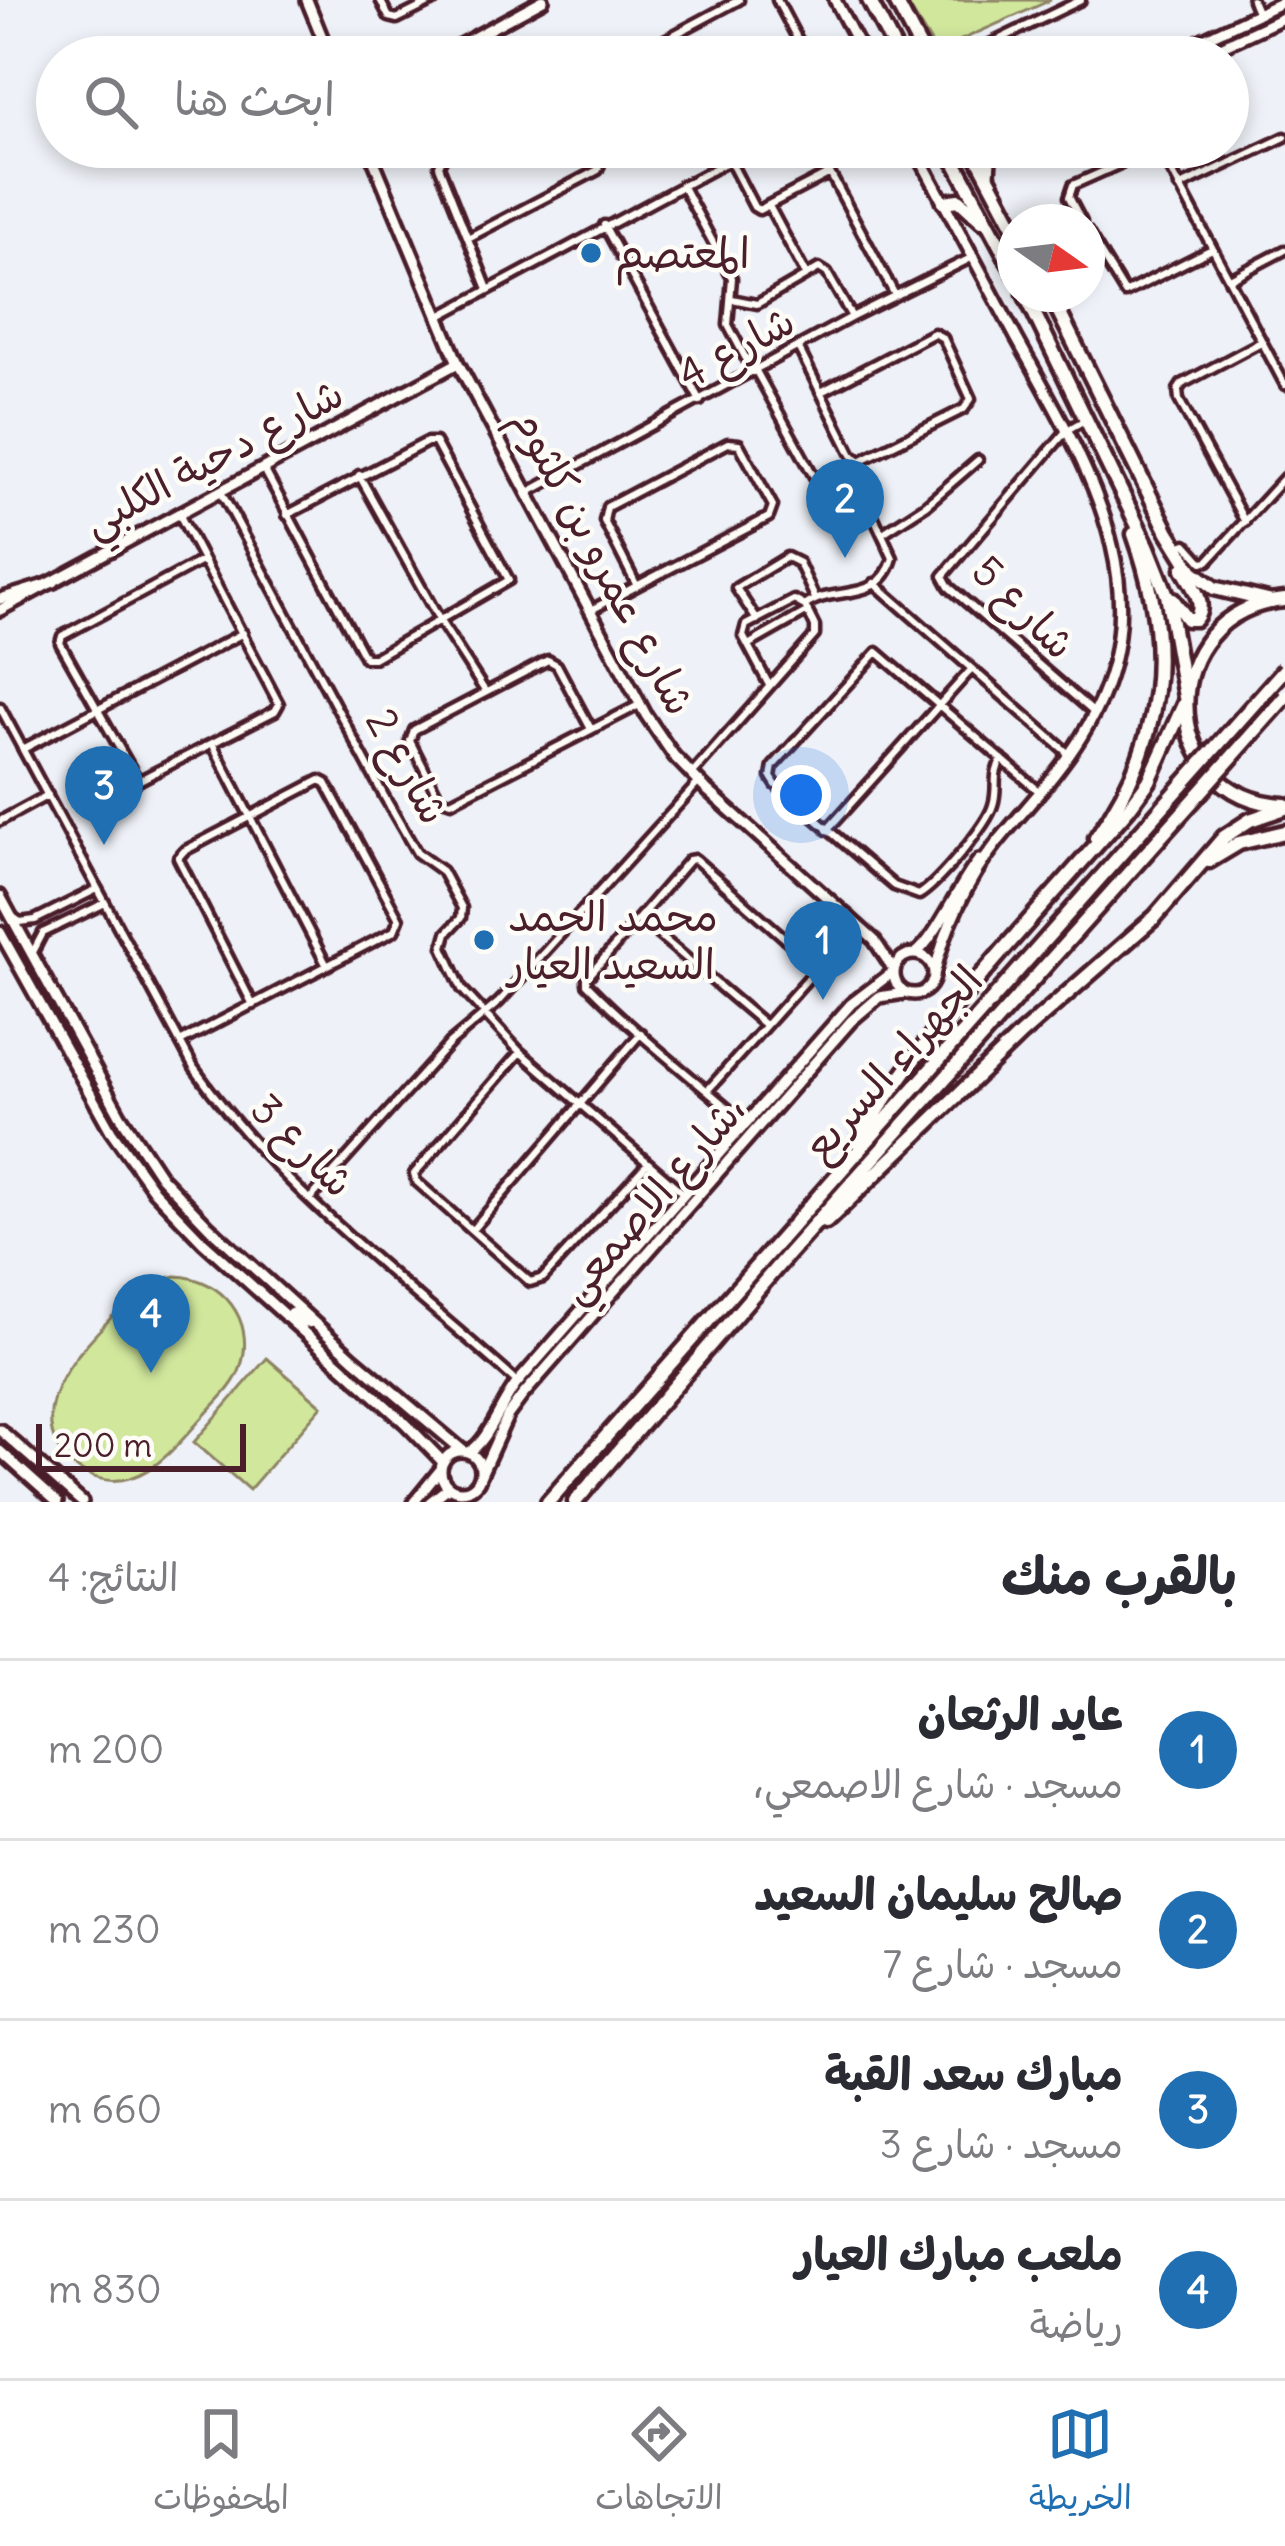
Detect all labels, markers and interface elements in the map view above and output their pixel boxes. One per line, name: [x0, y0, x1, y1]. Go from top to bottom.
search box: [36, 36, 1249, 168]
icon: search: [78, 69, 144, 135]
text: ابحث هنا: [174, 71, 335, 127]
north arrow: [997, 204, 1105, 312]
place label: المعتصم: [615, 227, 750, 286]
marker: المعتصم: [578, 240, 604, 266]
street label: شارع 4: [669, 294, 805, 404]
street label: شارع دحية الكلبي: [74, 367, 357, 557]
street label: شارع عمرو بن كلثوم: [495, 398, 707, 727]
pin: 2: [806, 459, 884, 558]
street label: شارع 5: [959, 544, 1087, 672]
street label: شارع 2: [352, 699, 461, 835]
pin: 3: [65, 746, 143, 845]
your location: [771, 765, 831, 825]
place label: محمد الحمد السعيد العيار: [505, 890, 718, 990]
pin: 1: [784, 901, 862, 1000]
marker: محمد الحمد السعيد العيار: [471, 927, 497, 953]
street label: الجهراء السريع: [791, 955, 997, 1175]
street label: شارع 3: [238, 1083, 365, 1210]
street label: شارع الاصمعي،: [547, 1083, 765, 1320]
pin: 4: [112, 1274, 190, 1373]
scale bar: [36, 1418, 246, 1471]
text: 200 m: [54, 1424, 152, 1466]
text: بالقرب منك: [1001, 1544, 1237, 1608]
text: النتائج: 4: [48, 1553, 179, 1602]
text: عايد الرثعان: [918, 1686, 1123, 1742]
text: 200 m: [48, 1725, 164, 1774]
text: 1: [1190, 1725, 1206, 1774]
text: مسجد · شارع الاصمعي،: [755, 1760, 1123, 1809]
text: صالح سليمان السعيد: [754, 1866, 1123, 1922]
text: 230 m: [48, 1905, 161, 1954]
text: 2: [1187, 1905, 1209, 1954]
text: مسجد · شارع 7: [883, 1940, 1123, 1989]
text: مبارك سعد القبة: [824, 2046, 1123, 2102]
text: 660 m: [48, 2085, 162, 2134]
text: 3: [1187, 2085, 1209, 2134]
text: مسجد · شارع 3: [880, 2120, 1123, 2169]
text: ملعب مبارك العيار: [796, 2226, 1123, 2282]
text: 830 m: [48, 2265, 162, 2314]
text: 4: [1187, 2265, 1209, 2314]
text: رياضة: [1030, 2300, 1123, 2349]
tab: المحفوظات: [153, 2401, 289, 2527]
tab: الاتجاهات: [595, 2401, 723, 2527]
tab: الخريطة: [1029, 2401, 1132, 2527]

